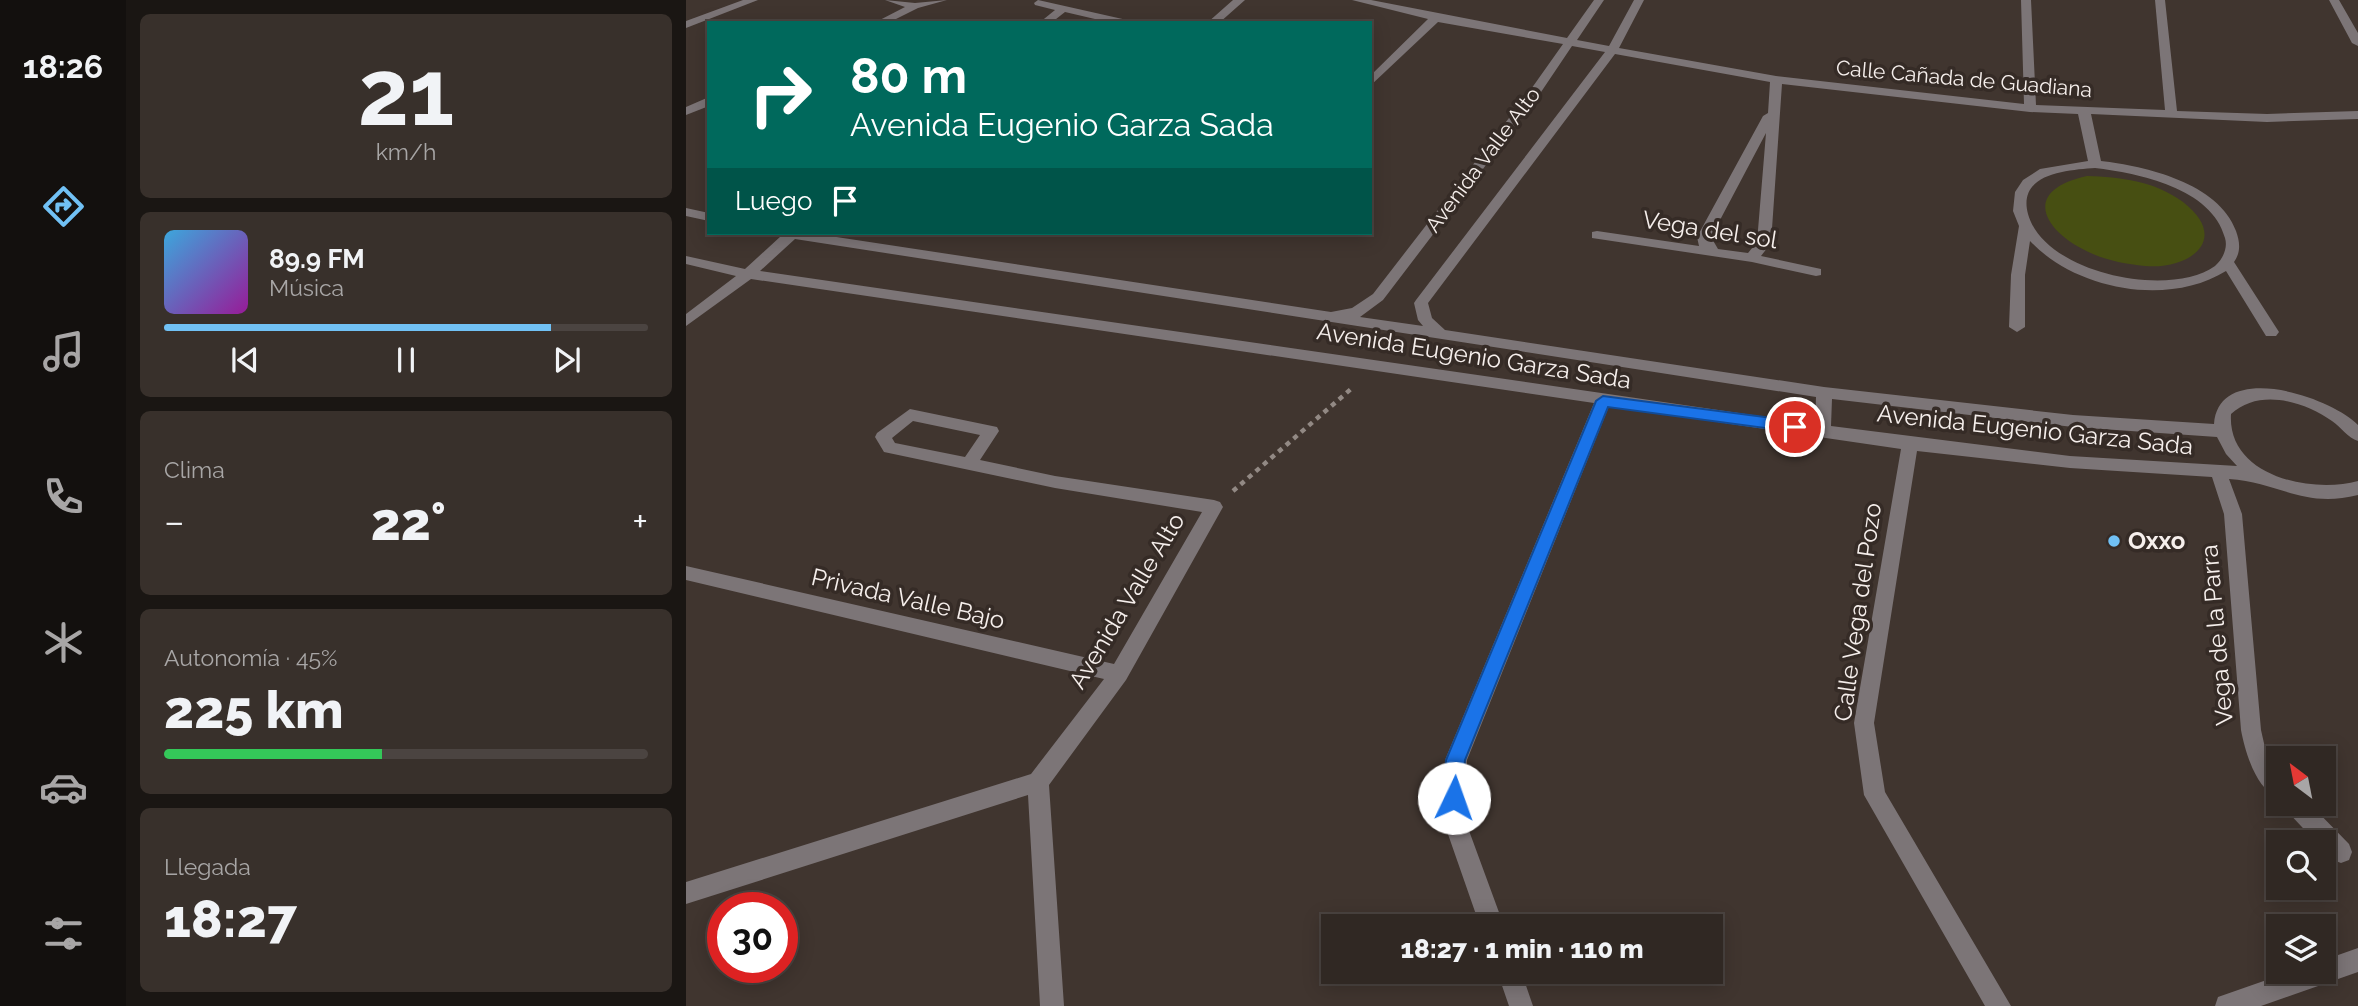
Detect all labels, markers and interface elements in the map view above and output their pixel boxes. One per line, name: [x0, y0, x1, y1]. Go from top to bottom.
text: 21: [358, 39, 454, 146]
text: 80 m: [850, 47, 967, 104]
text: 18:26: [23, 48, 103, 85]
icon: right: [735, 49, 826, 140]
street label: Calle Cañada de Guadiana: [1835, 55, 2093, 102]
street label: Avenida Valle Alto: [1420, 82, 1545, 237]
text: Avenida Eugenio Garza Sada: [850, 106, 1274, 143]
text: km/h: [376, 138, 436, 165]
icon: directions: [39, 182, 88, 231]
icon: arrive: [826, 182, 864, 220]
text: Luego: [735, 186, 812, 216]
street label: Vega del sol: [1641, 205, 1780, 255]
text: 89.9 FM: [269, 244, 365, 274]
text: Música: [269, 274, 344, 301]
street label: Avenida Eugenio Garza Sada: [1315, 316, 1633, 395]
icon: music: [39, 327, 88, 376]
icon: previous: [226, 341, 264, 379]
icon: pause: [387, 341, 425, 379]
icon: next: [548, 341, 586, 379]
pin: [1765, 397, 1825, 457]
street label: Avenida Eugenio Garza Sada: [1876, 398, 2195, 461]
icon: arrive: [1776, 408, 1814, 446]
text: Clima: [164, 456, 225, 483]
icon: phone: [39, 472, 88, 521]
text: 22°: [371, 491, 446, 552]
text: −: [164, 499, 184, 544]
text: +: [632, 499, 648, 544]
street label: Calle Vega del Pozo: [1828, 501, 1887, 723]
street label: Avenida Valle Alto: [1063, 508, 1190, 694]
place label: Oxxo: [2128, 526, 2185, 555]
marker: Oxxo: [2106, 533, 2122, 549]
street label: Vega de la Parra: [2194, 543, 2239, 727]
street label: Privada Valle Bajo: [809, 562, 1008, 635]
icon: climate: [39, 618, 88, 667]
text: Autonomía · 45%: [164, 644, 338, 671]
text: 225 km: [164, 679, 344, 740]
north arrow: [2266, 746, 2336, 816]
map controls: [2266, 746, 2336, 984]
position arrow: [1417, 761, 1491, 835]
icon: car: [39, 763, 88, 812]
button: search: [2266, 830, 2336, 900]
text: Llegada: [164, 853, 251, 880]
text: 18:27: [164, 888, 297, 949]
speed limit sign: 30: [707, 892, 798, 983]
icon: filters: [39, 909, 88, 958]
button: layers: [2266, 914, 2336, 984]
text: 18:27 · 1 min · 110 m: [1400, 934, 1644, 964]

